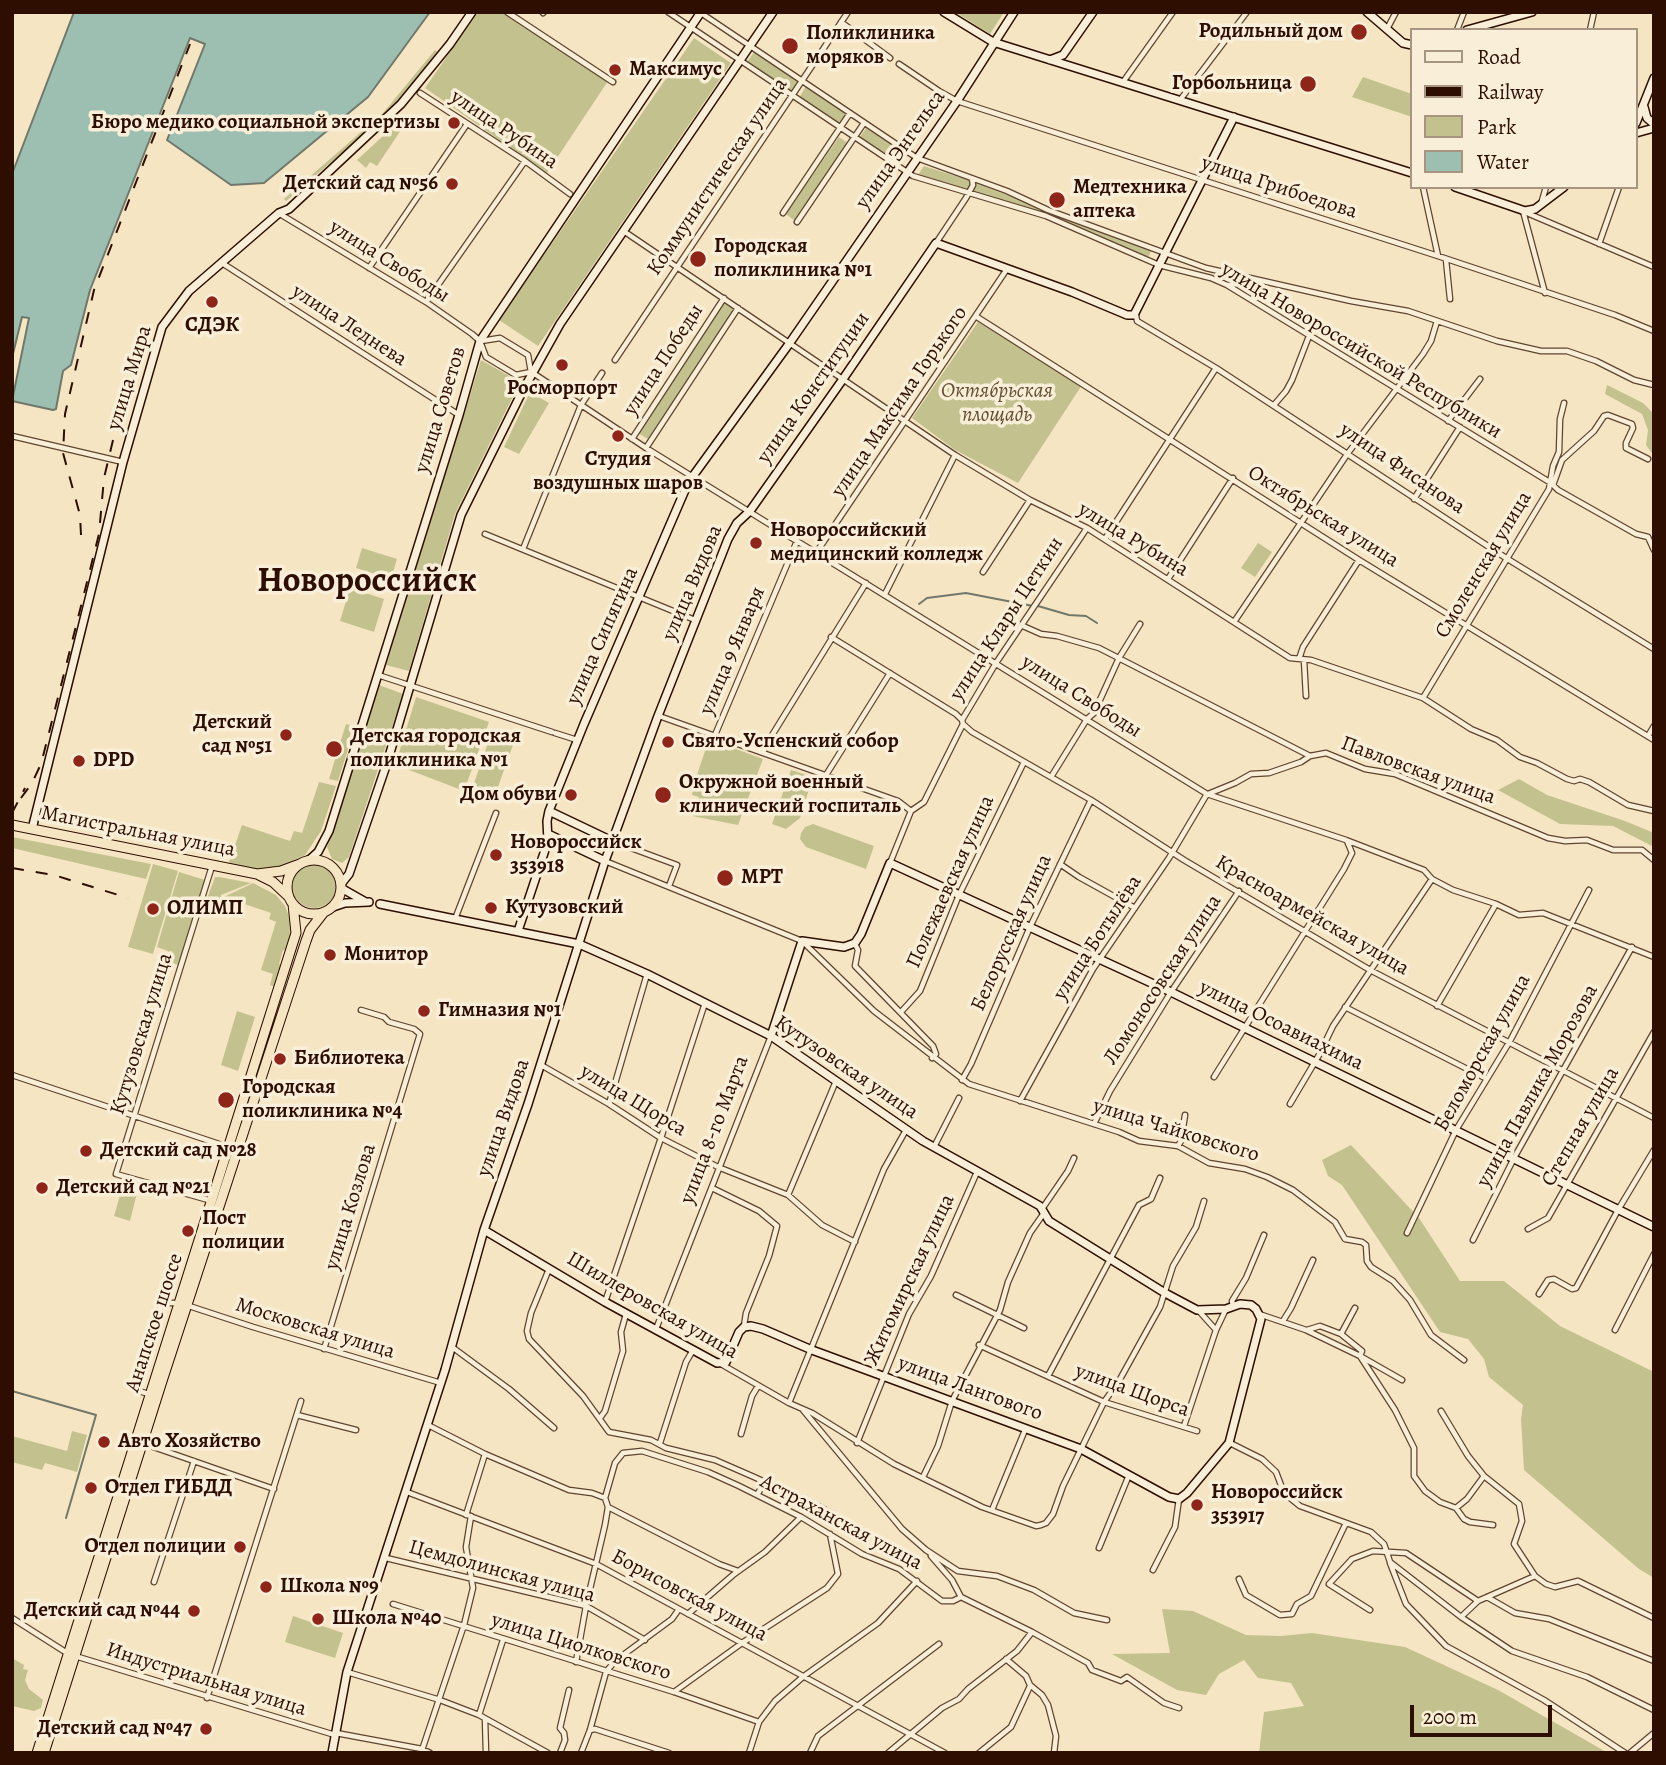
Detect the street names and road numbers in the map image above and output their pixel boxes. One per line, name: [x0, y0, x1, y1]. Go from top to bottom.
street label: Коммунистическая улица: [642, 73, 794, 281]
street label: улица Рубина: [445, 85, 563, 175]
street label: улица Энгельса: [851, 86, 951, 214]
street label: улица Грибоедова: [1198, 151, 1360, 225]
street label: улица Свободы: [324, 215, 454, 309]
street label: улица Новороссийской Республики: [1216, 257, 1506, 445]
street label: улица Леднева: [287, 279, 411, 373]
street label: улица Победы: [619, 300, 709, 420]
street label: улица Максима Горького: [827, 302, 973, 502]
street label: улица Конституции: [752, 307, 876, 469]
street label: улица Мира: [102, 322, 158, 434]
street label: улица Советов: [410, 344, 472, 476]
street label: улица Фисанова: [1334, 418, 1470, 520]
street label: Октябрьская улица: [1243, 460, 1403, 574]
street label: Смоленская улица: [1430, 487, 1538, 643]
street label: улица Рубина: [1073, 497, 1193, 583]
street label: улица Видова: [657, 521, 729, 645]
street label: улица Клары Цеткин: [945, 533, 1069, 705]
street label: улица Сипягина: [561, 563, 645, 709]
street label: улица 9 Января: [695, 583, 771, 719]
street label: улица Свободы: [1016, 650, 1146, 744]
street label: Павловская улица: [1337, 731, 1499, 811]
street label: Полежаевская улица: [902, 792, 1000, 972]
street label: Магистральная улица: [39, 801, 237, 863]
street label: Красноармейская улица: [1211, 850, 1413, 982]
street label: Белорусская улица: [966, 851, 1058, 1015]
street label: улица Ботылёва: [1048, 871, 1148, 1005]
street label: Ломоносовская улица: [1099, 890, 1227, 1070]
street label: Кутузовская улица: [105, 950, 179, 1118]
street label: Беломорская улица: [1429, 970, 1537, 1136]
street label: улица Осоавиахима: [1195, 975, 1367, 1077]
street label: улица Павлика Морозова: [1472, 980, 1604, 1192]
street label: Кутузовская улица: [769, 1011, 923, 1125]
street label: улица 8-го Марта: [675, 1052, 755, 1208]
street label: улица Видова: [472, 1056, 536, 1180]
street label: улица Щорса: [575, 1059, 691, 1143]
street label: Степная улица: [1537, 1063, 1625, 1191]
street label: улица Чайковского: [1090, 1094, 1262, 1168]
street label: улица Козлова: [320, 1141, 382, 1273]
street label: Житомирская улица: [859, 1190, 961, 1370]
street label: Шиллеровская улица: [562, 1247, 742, 1365]
street label: Анапское шоссе: [121, 1250, 189, 1396]
street label: Московская улица: [232, 1293, 398, 1365]
street label: улица Лангового: [894, 1351, 1046, 1427]
street label: улица Щорса: [1071, 1359, 1193, 1423]
street label: Астраханская улица: [756, 1470, 926, 1576]
street label: Цемдолинская улица: [406, 1535, 598, 1609]
street label: Борисовская улица: [607, 1544, 771, 1648]
street label: улица Циолковского: [488, 1608, 674, 1686]
street label: Индустриальная улица: [103, 1638, 309, 1722]

